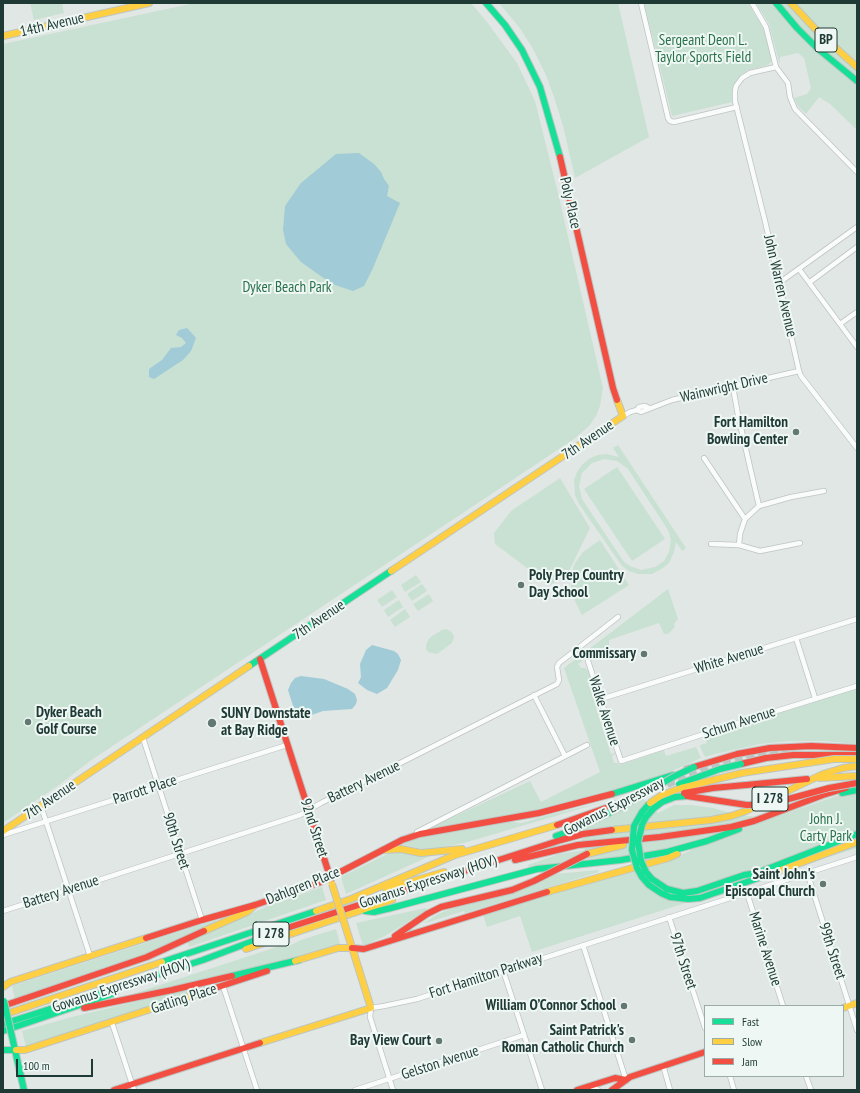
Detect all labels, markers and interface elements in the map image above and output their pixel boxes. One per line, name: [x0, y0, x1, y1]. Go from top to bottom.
street label: 14th Avenue: [18, 9, 86, 41]
road number: BP: [815, 28, 837, 52]
park label: Sergeant Deon L. Taylor Sports Field: [655, 32, 751, 67]
street label: Poly Place: [555, 175, 585, 231]
street label: John Warren Avenue: [760, 233, 800, 339]
park label: Dyker Beach Park: [242, 279, 332, 297]
street label: Wainwright Drive: [678, 369, 770, 407]
place label: Fort Hamilton Bowling Center: [707, 414, 788, 449]
street label: 7th Avenue: [559, 416, 617, 464]
marker: Fort Hamilton Bowling Center: [791, 427, 801, 437]
place label: Poly Prep Country Day School: [529, 567, 624, 602]
marker: Poly Prep Country Day School: [516, 580, 526, 590]
street label: 7th Avenue: [290, 596, 348, 644]
street label: White Avenue: [692, 640, 766, 678]
place label: Commissary: [573, 645, 636, 663]
marker: Commissary: [639, 649, 649, 659]
street label: Walke Avenue: [584, 674, 624, 748]
street label: Schum Avenue: [700, 703, 778, 743]
place label: Dyker Beach Golf Course: [36, 704, 102, 739]
place label: SUNY Downstate at Bay Ridge: [221, 705, 311, 740]
marker: Dyker Beach Golf Course: [23, 717, 33, 727]
marker: SUNY Downstate at Bay Ridge: [206, 717, 218, 729]
street label: Battery Avenue: [325, 757, 403, 807]
street label: Parrott Place: [111, 771, 179, 809]
street label: Gowanus Expressway: [561, 774, 667, 840]
street label: 7th Avenue: [21, 776, 79, 824]
road number: I 278: [752, 787, 788, 811]
street label: 92nd Street: [296, 796, 332, 860]
street label: 90th Street: [158, 810, 194, 872]
park label: John J. Carty Park: [800, 811, 852, 846]
street label: Gowanus Expressway (HOV): [357, 851, 499, 913]
street label: Dahlgren Place: [263, 863, 343, 909]
place label: Saint John's Episcopal Church: [725, 866, 815, 901]
street label: Battery Avenue: [21, 871, 101, 913]
marker: Saint John's Episcopal Church: [818, 879, 828, 889]
street label: Marine Avenue: [745, 910, 785, 988]
street label: 99th Street: [814, 920, 850, 982]
road number: I 278: [253, 922, 289, 946]
street label: 97th Street: [665, 930, 701, 992]
street label: Fort Hamilton Parkway: [427, 949, 545, 1003]
street label: Gowanus Expressway (HOV): [50, 955, 192, 1017]
street label: Gatling Place: [149, 980, 219, 1018]
place label: William O’Connor School: [486, 997, 616, 1015]
marker: William O’Connor School: [619, 1001, 629, 1011]
legend: [704, 1005, 844, 1077]
text: Fast: [742, 1014, 759, 1029]
place label: Saint Patrick's Roman Catholic Church: [502, 1022, 624, 1057]
place label: Bay View Court: [350, 1032, 431, 1050]
text: Slow: [742, 1034, 762, 1049]
marker: Saint Patrick's Roman Catholic Church: [627, 1035, 637, 1045]
marker: Bay View Court: [434, 1036, 444, 1046]
street label: Gelston Avenue: [399, 1042, 481, 1084]
scale bar: [18, 1051, 95, 1077]
text: Jam: [742, 1054, 758, 1069]
text: 100 m: [23, 1058, 50, 1073]

